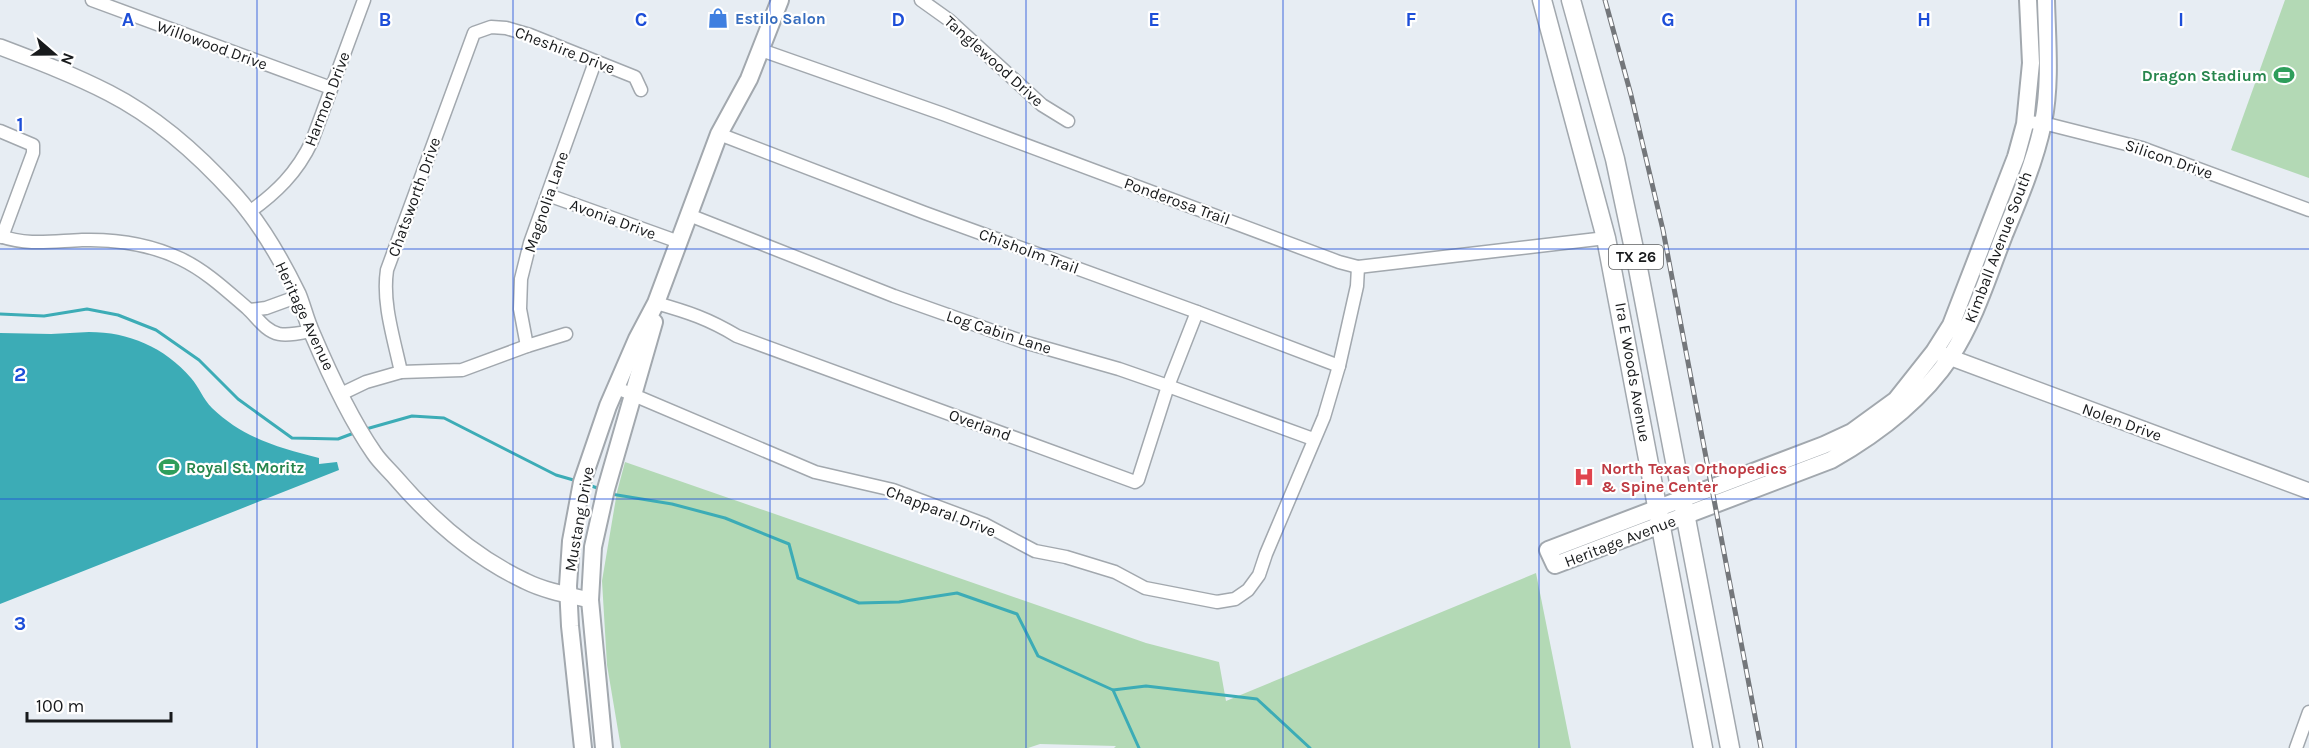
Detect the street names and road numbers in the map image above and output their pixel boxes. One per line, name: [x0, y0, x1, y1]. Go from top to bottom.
street label: Tanglewood Drive: [941, 12, 1047, 110]
street label: Willowood Drive: [154, 16, 270, 74]
street label: Cheshire Drive: [512, 22, 618, 78]
street label: Harmon Drive: [300, 49, 354, 149]
street label: Chatsworth Drive: [384, 135, 444, 259]
street label: Silicon Drive: [2123, 135, 2215, 183]
street label: Magnolia Lane: [520, 149, 572, 255]
street label: Kimball Avenue South: [1960, 169, 2036, 325]
street label: Ponderosa Trail: [1122, 173, 1232, 229]
street label: Avonia Drive: [567, 195, 659, 243]
street label: Chisholm Trail: [976, 224, 1082, 278]
road number: TX 26: [1609, 245, 1663, 269]
street label: Heritage Avenue: [271, 259, 339, 373]
street label: Ira E Woods Avenue: [1611, 301, 1655, 443]
street label: Log Cabin Lane: [944, 306, 1054, 358]
street label: Nolen Drive: [2080, 399, 2164, 445]
street label: Overland: [946, 405, 1014, 445]
street label: Mustang Drive: [560, 465, 598, 573]
street label: Chapparal Drive: [883, 481, 999, 541]
street label: Heritage Avenue: [1562, 511, 1678, 571]

